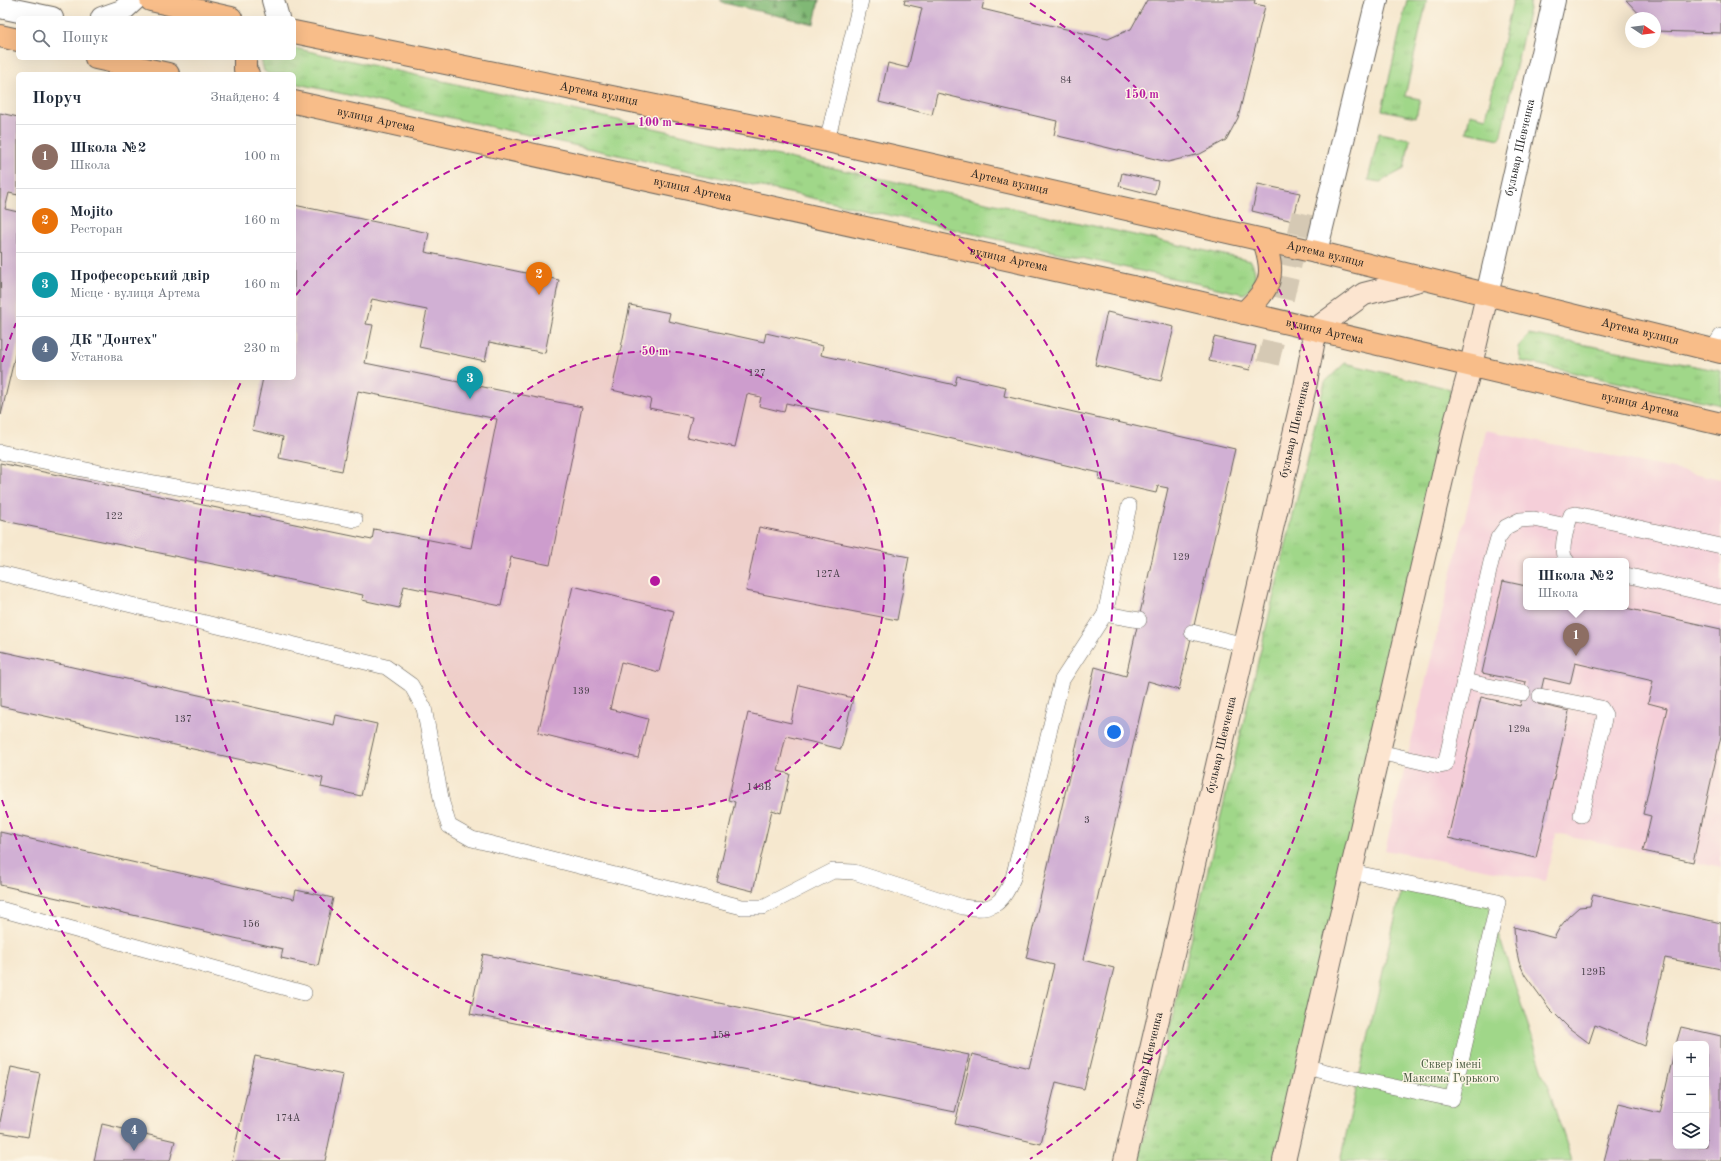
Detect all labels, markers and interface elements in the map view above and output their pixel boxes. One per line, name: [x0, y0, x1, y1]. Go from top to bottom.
north arrow: [1625, 12, 1661, 48]
search box: [16, 16, 296, 60]
icon: search: [30, 27, 52, 49]
text: Пошук: [62, 31, 108, 46]
house number: 84: [1060, 75, 1072, 85]
street label: Артема вулиця: [558, 80, 639, 108]
text: 150 m: [1125, 88, 1159, 101]
text: Поруч: [32, 90, 81, 107]
text: Знайдено: 4: [211, 91, 280, 104]
street label: бульвар Шевченка: [1504, 98, 1537, 197]
street label: вулиця Артема: [336, 106, 416, 135]
text: 100 m: [638, 117, 672, 129]
text: Школа №2: [70, 141, 146, 156]
text: 1: [41, 150, 49, 163]
text: 100 m: [243, 150, 280, 163]
text: Школа: [70, 159, 110, 172]
street label: Артема вулиця: [969, 168, 1049, 197]
street label: вулиця Артема: [652, 175, 733, 204]
text: Mojito: [70, 205, 113, 220]
text: 2: [41, 214, 49, 227]
text: 160 m: [243, 214, 280, 227]
text: Ресторан: [70, 223, 123, 236]
street label: Артема вулиця: [1285, 239, 1365, 270]
street label: вулиця Артема: [969, 245, 1049, 274]
pin: 2: [526, 262, 552, 295]
text: Професорський двір: [70, 269, 210, 284]
text: 3: [41, 278, 49, 291]
text: 160 m: [243, 278, 280, 291]
text: Місце · вулиця Артема: [70, 287, 200, 300]
street label: вулиця Артема: [1285, 317, 1365, 347]
street label: Артема вулиця: [1600, 317, 1680, 347]
text: ДК "Донтех": [70, 333, 157, 348]
text: 4: [41, 342, 49, 355]
text: 230 m: [243, 342, 280, 355]
text: 50 m: [642, 345, 669, 358]
text: Установа: [70, 351, 123, 364]
pin: 3: [457, 366, 483, 399]
house number: 127: [748, 368, 766, 378]
street label: бульвар Шевченка: [1278, 380, 1312, 479]
street label: вулиця Артема: [1600, 390, 1680, 420]
house number: 122: [105, 511, 123, 521]
house number: 129: [1172, 552, 1190, 562]
popup: [1523, 558, 1629, 610]
house number: 127А: [815, 569, 841, 579]
text: Школа №2: [1538, 569, 1614, 584]
centre of rings: [648, 574, 662, 588]
text: Школа: [1538, 587, 1578, 600]
pin: 1: [1563, 623, 1589, 656]
house number: 139: [572, 686, 590, 696]
street label: бульвар Шевченка: [1205, 695, 1239, 795]
house number: 137: [174, 714, 192, 724]
your location: [1104, 722, 1124, 742]
house number: 129а: [1508, 724, 1530, 734]
house number: 143В: [747, 782, 771, 792]
house number: 3: [1084, 815, 1090, 825]
house number: 156: [242, 919, 260, 929]
house number: 129Б: [1581, 967, 1605, 977]
street label: бульвар Шевченка: [1131, 1011, 1165, 1110]
house number: 158: [712, 1030, 730, 1040]
map controls: [1673, 1041, 1709, 1149]
button: +: [1673, 1041, 1709, 1077]
park label: Сквер імені Максима Горького: [1403, 1058, 1499, 1085]
button: −: [1673, 1077, 1709, 1113]
house number: 174А: [275, 1113, 301, 1123]
button: layers: [1673, 1113, 1709, 1149]
pin: 4: [121, 1118, 147, 1151]

